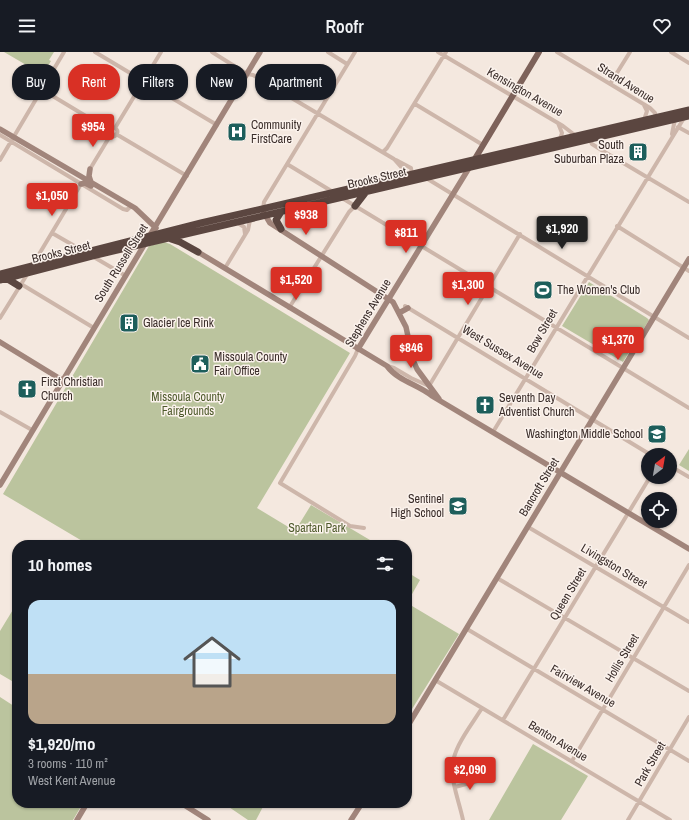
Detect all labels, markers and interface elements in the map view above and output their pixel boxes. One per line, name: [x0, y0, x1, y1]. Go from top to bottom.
text: Roofr: [325, 14, 364, 39]
icon: menu: [16, 15, 38, 37]
icon: heart: [651, 15, 673, 37]
street label: Strand Avenue: [594, 59, 658, 107]
chip: Buy: [12, 64, 60, 100]
chip: Rent: [68, 64, 120, 100]
chip: Filters: [128, 64, 188, 100]
chip: New: [196, 64, 247, 100]
chip: Apartment: [255, 64, 336, 100]
street label: Kensington Avenue: [484, 64, 566, 120]
pin: $954: [69, 114, 117, 148]
place label: Community FirstCare: [251, 117, 301, 147]
text: $954: [81, 118, 105, 135]
hospital icon: Community FirstCare: [226, 121, 248, 143]
place label: South Suburban Plaza: [554, 137, 625, 167]
building icon: South Suburban Plaza: [627, 141, 649, 163]
street label: Brooks Street: [346, 163, 408, 193]
pin: $1,050: [19, 183, 85, 217]
text: $1,050: [36, 187, 68, 204]
pin: $938: [282, 202, 330, 236]
text: $938: [294, 206, 318, 223]
pin: $1,920: [529, 216, 595, 250]
pin: $811: [382, 220, 430, 254]
text: $1,920: [546, 220, 578, 237]
street label: South Russell Street: [90, 221, 152, 305]
text: $811: [394, 224, 418, 241]
street label: Brooks Street: [30, 237, 92, 267]
pin: $1,520: [263, 267, 329, 301]
text: $1,520: [280, 271, 312, 288]
pin: $1,300: [435, 272, 501, 306]
street label: Stephens Avenue: [341, 276, 395, 350]
text: $1,300: [452, 276, 484, 293]
sports icon: The Women's Club: [532, 279, 554, 301]
place label: The Women's Club: [557, 282, 640, 298]
street label: Bow Street: [523, 306, 561, 356]
building icon: Glacier Ice Rink: [118, 312, 140, 334]
place label: Glacier Ice Rink: [143, 315, 214, 331]
street label: West Sussex Avenue: [459, 321, 547, 383]
pin: $1,370: [585, 327, 651, 361]
text: $1,370: [602, 331, 634, 348]
pin: $846: [387, 335, 435, 369]
text: $846: [399, 339, 423, 356]
place label: Missoula County Fair Office: [214, 349, 287, 379]
public building icon: Missoula County Fair Office: [189, 353, 211, 375]
place label: First Christian Church: [41, 374, 103, 404]
church icon: First Christian Church: [16, 378, 38, 400]
park label: Missoula County Fairgrounds: [151, 389, 225, 419]
place label: Seventh Day Adventist Church: [498, 390, 574, 420]
church icon: Seventh Day Adventist Church: [474, 394, 496, 416]
school or university icon: Washington Middle School: [646, 423, 668, 445]
place label: Washington Middle School: [526, 426, 643, 442]
north arrow: [641, 448, 677, 484]
map controls: [641, 448, 677, 528]
street label: Bancroft Street: [515, 455, 563, 519]
place label: Sentinel High School: [390, 491, 444, 521]
button: locate: [641, 492, 677, 528]
school or university icon: Sentinel High School: [447, 495, 469, 517]
park label: Spartan Park: [288, 520, 346, 536]
street label: Livingston Street: [578, 540, 650, 592]
text: 10 homes: [28, 553, 92, 576]
icon: filters: [374, 553, 396, 575]
street label: Queen Street: [546, 565, 590, 623]
icon: home: [176, 626, 248, 698]
street label: Hollis Street: [601, 631, 643, 685]
street label: Fairview Avenue: [548, 661, 618, 711]
street label: Benton Avenue: [525, 717, 591, 765]
text: $1,920/mo: [28, 732, 95, 755]
street label: Park Street: [631, 738, 669, 789]
text: 3 rooms · 110 m²: [28, 755, 108, 772]
pin: $2,090: [437, 757, 503, 791]
text: $2,090: [454, 761, 486, 778]
text: West Kent Avenue: [28, 772, 115, 789]

